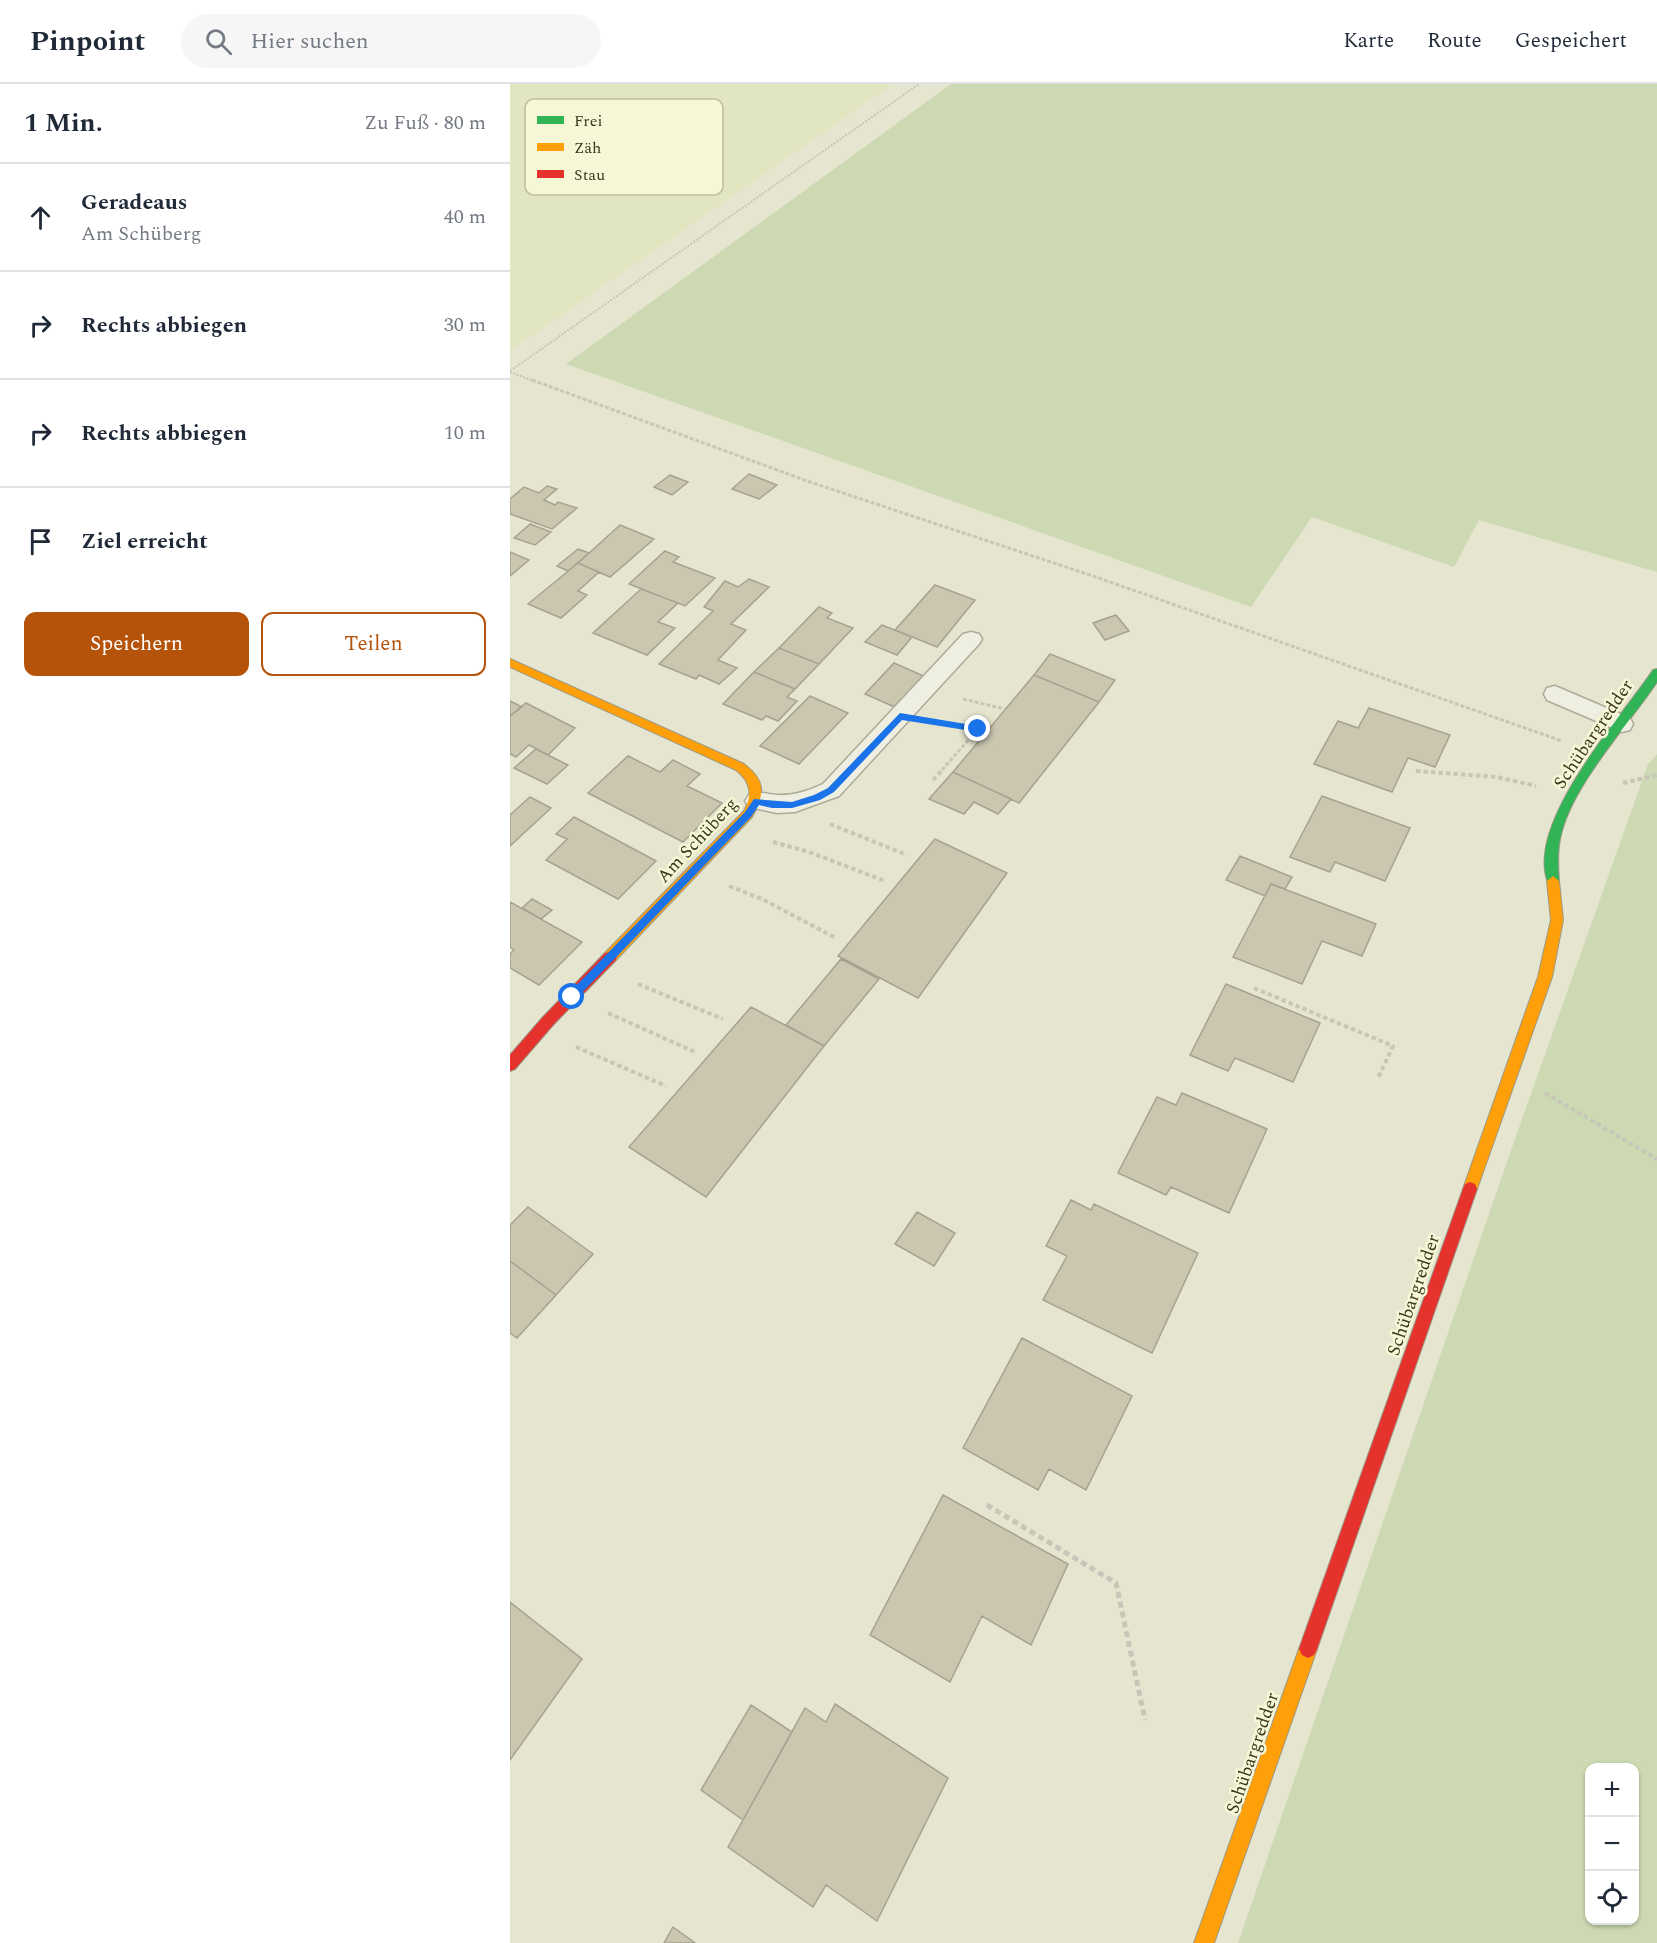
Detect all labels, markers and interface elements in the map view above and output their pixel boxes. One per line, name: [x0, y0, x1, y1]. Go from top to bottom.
search box: [181, 14, 601, 68]
text: Pinpoint: [30, 20, 145, 63]
icon: search: [202, 25, 235, 58]
text: Hier suchen: [250, 25, 369, 58]
text: Karte: [1343, 25, 1394, 57]
text: Route: [1427, 25, 1482, 57]
text: Gespeichert: [1515, 25, 1627, 57]
legend: [525, 99, 723, 195]
text: 1 Min.: [24, 103, 103, 143]
text: Zu Fuß · 80 m: [364, 108, 486, 138]
text: Frei: [574, 109, 602, 133]
text: Zäh: [574, 136, 601, 160]
text: Stau: [574, 163, 605, 187]
text: Geradeaus: [81, 186, 187, 219]
icon: ahead: [24, 201, 57, 234]
text: 40 m: [444, 202, 486, 232]
text: Am Schüberg: [81, 219, 202, 249]
icon: right: [24, 309, 57, 342]
text: Rechts abbiegen: [81, 309, 247, 342]
text: 30 m: [444, 310, 486, 340]
icon: right: [24, 417, 57, 450]
text: Rechts abbiegen: [81, 417, 247, 450]
text: 10 m: [444, 418, 486, 448]
icon: arrive: [24, 525, 57, 558]
text: Ziel erreicht: [81, 525, 208, 558]
button: Speichern: [24, 612, 249, 676]
button: Teilen: [261, 612, 486, 676]
street label: Schübargredder: [1547, 674, 1640, 794]
route end: [964, 715, 990, 741]
street label: Am Schüberg: [651, 791, 744, 889]
route start: [558, 983, 584, 1009]
street label: Schübargredder: [1380, 1231, 1447, 1359]
street label: Schübargredder: [1219, 1689, 1286, 1817]
map controls: [1585, 1763, 1639, 1925]
button: +: [1585, 1763, 1639, 1817]
button: −: [1585, 1817, 1639, 1871]
button: locate: [1585, 1871, 1639, 1925]

